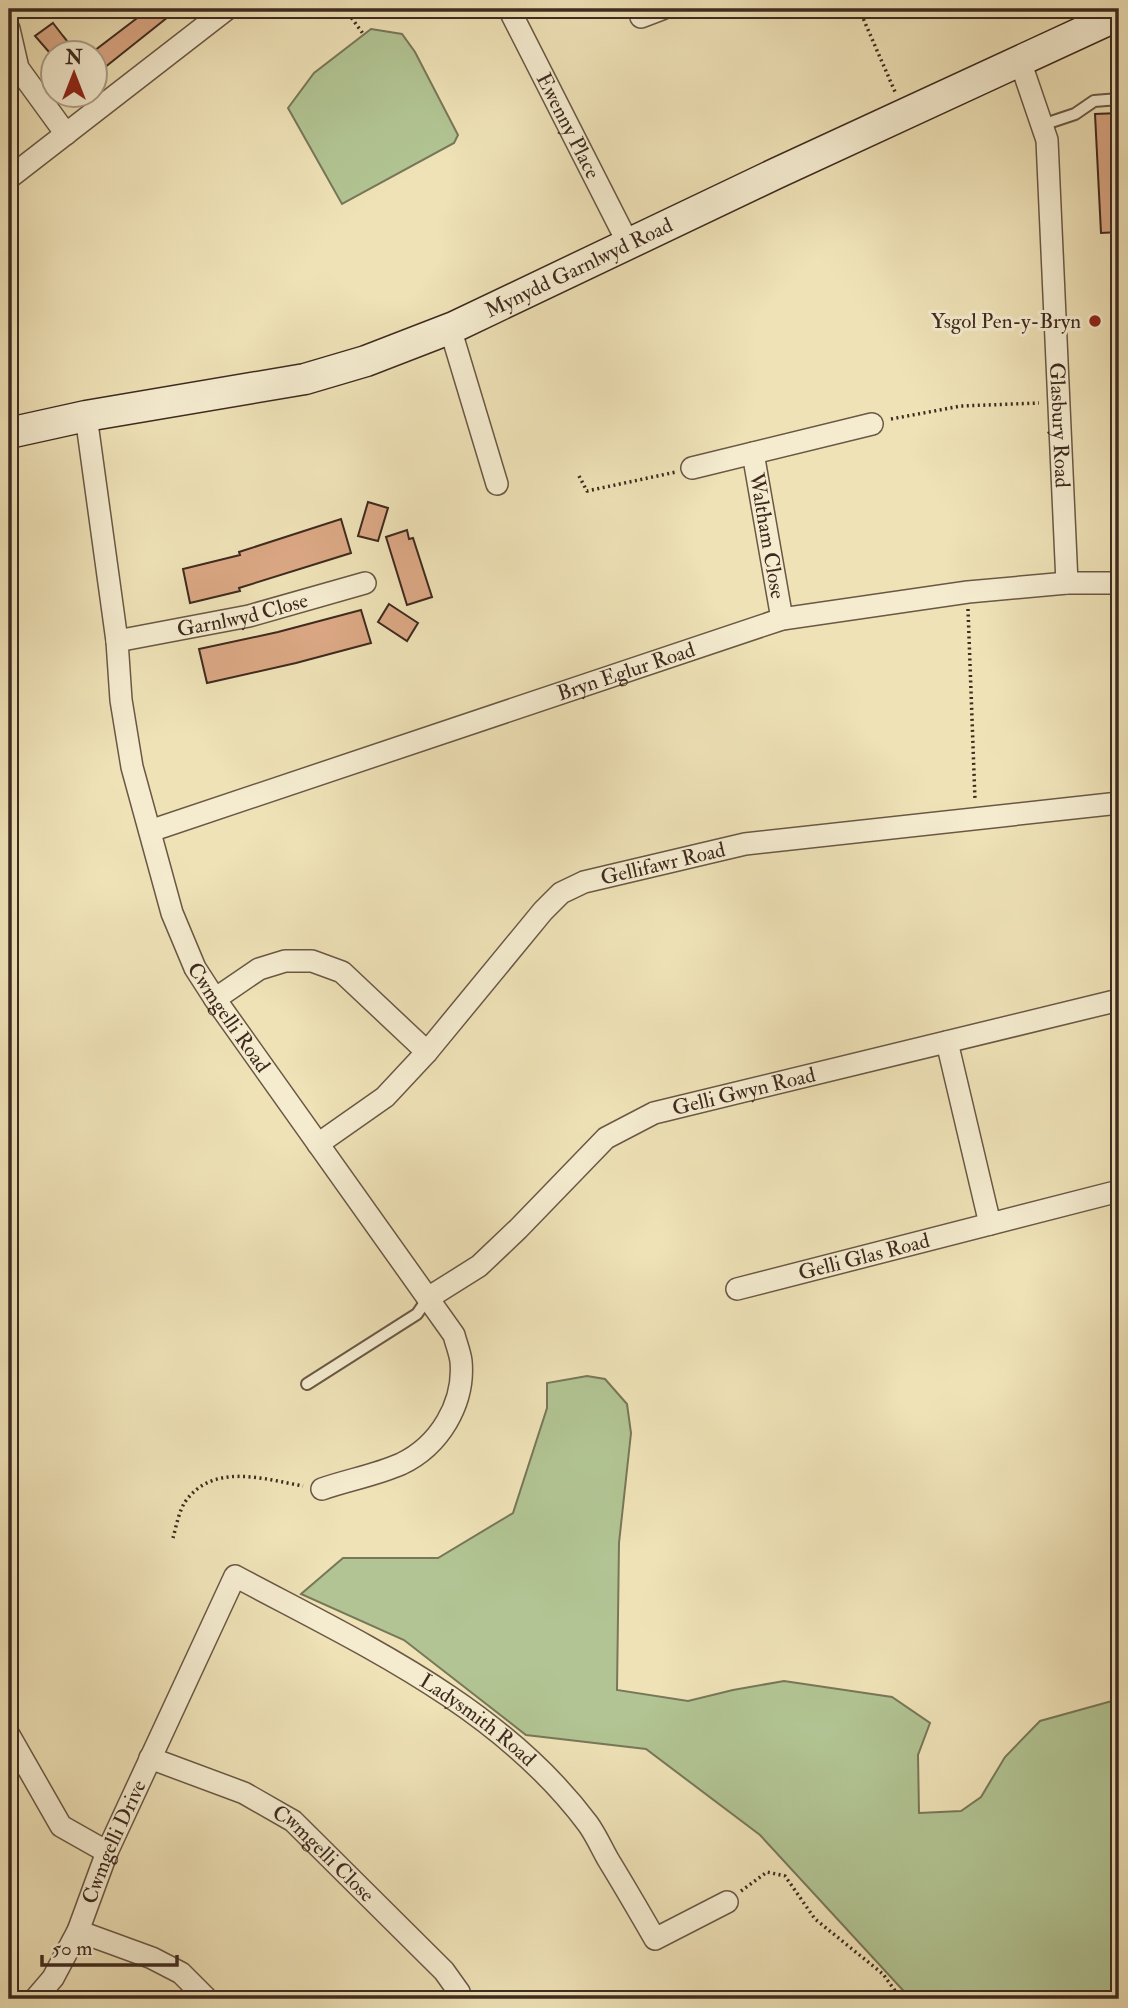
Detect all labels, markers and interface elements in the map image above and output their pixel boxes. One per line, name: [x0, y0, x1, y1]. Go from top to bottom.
north arrow: [38, 38, 108, 108]
text: N: [64, 46, 83, 70]
street label: Ewenny Place: [530, 68, 607, 183]
street label: Mynydd Garnlwyd Road: [480, 211, 677, 324]
place label: Ysgol Pen-y-Bryn: [931, 308, 1081, 335]
marker: Ysgol Pen-y-Bryn: [1087, 313, 1103, 329]
street label: Glasbury Road: [1044, 362, 1076, 489]
street label: Waltham Close: [743, 470, 792, 601]
street label: Garnlwyd Close: [175, 586, 311, 643]
street label: Bryn Eglur Road: [553, 635, 699, 707]
street label: Gellifawr Road: [598, 835, 729, 891]
street label: Cwmgelli Road: [181, 957, 277, 1078]
street label: Gelli Gwyn Road: [669, 1061, 819, 1122]
street label: Gelli Glas Road: [795, 1226, 933, 1286]
street label: Ladysmith Road: [415, 1667, 542, 1772]
street label: Cwmgelli Drive: [76, 1775, 152, 1908]
street label: Cwmgelli Close: [268, 1799, 381, 1908]
scale bar: [42, 1924, 177, 1968]
text: 50 m: [52, 1935, 93, 1962]

